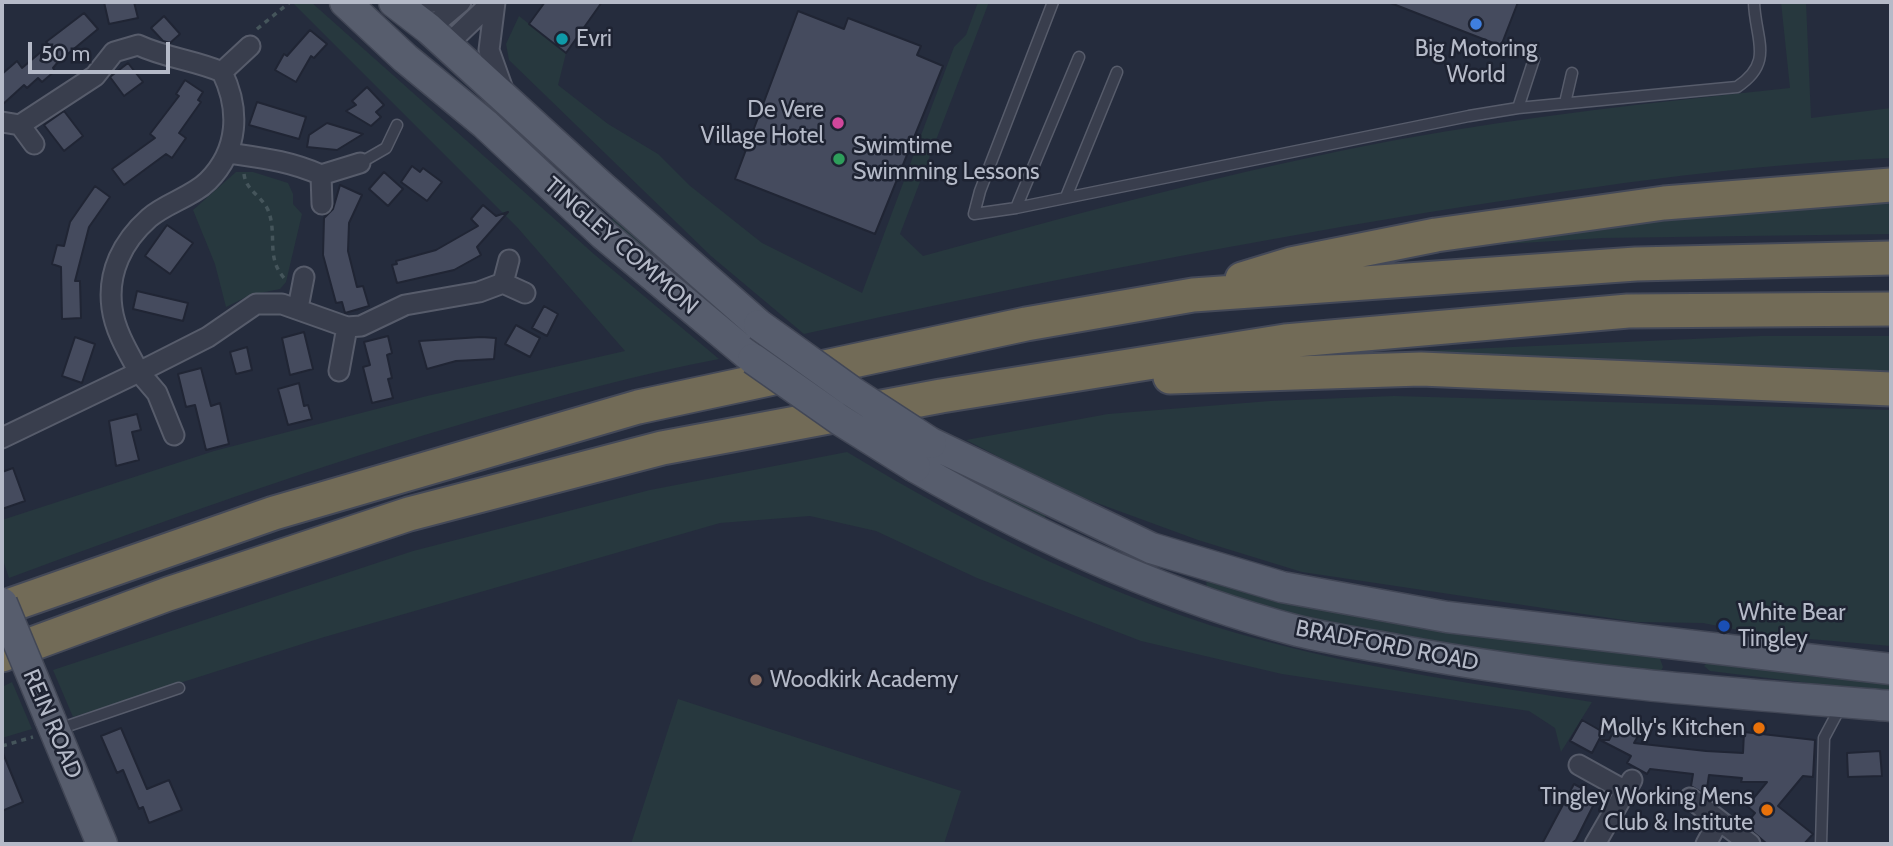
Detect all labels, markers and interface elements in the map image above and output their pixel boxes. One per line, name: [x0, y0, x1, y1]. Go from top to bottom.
marker: Big Motoring World: [1468, 16, 1484, 32]
place label: Evri: [576, 25, 612, 53]
scale bar: [32, 28, 173, 72]
marker: Evri: [554, 31, 570, 47]
place label: Big Motoring World: [1415, 35, 1537, 89]
text: 50 m: [41, 41, 90, 66]
place label: De Vere Village Hotel: [701, 96, 824, 150]
marker: De Vere Village Hotel: [830, 115, 846, 131]
place label: Swimtime Swimming Lessons: [853, 132, 1040, 186]
marker: Swimtime Swimming Lessons: [831, 151, 847, 167]
street label: TINGLEY COMMON: [538, 172, 704, 320]
place label: White Bear Tingley: [1738, 599, 1846, 653]
street label: BRADFORD ROAD: [1293, 615, 1481, 677]
marker: White Bear Tingley: [1716, 618, 1732, 634]
street label: REIN ROAD: [17, 665, 87, 783]
place label: Woodkirk Academy: [770, 666, 958, 694]
marker: Woodkirk Academy: [748, 672, 764, 688]
place label: Molly's Kitchen: [1600, 714, 1745, 742]
marker: Molly's Kitchen: [1751, 720, 1767, 736]
place label: Tingley Working Mens Club & Institute: [1540, 783, 1753, 837]
marker: Tingley Working Mens Club & Institute: [1759, 802, 1775, 818]

